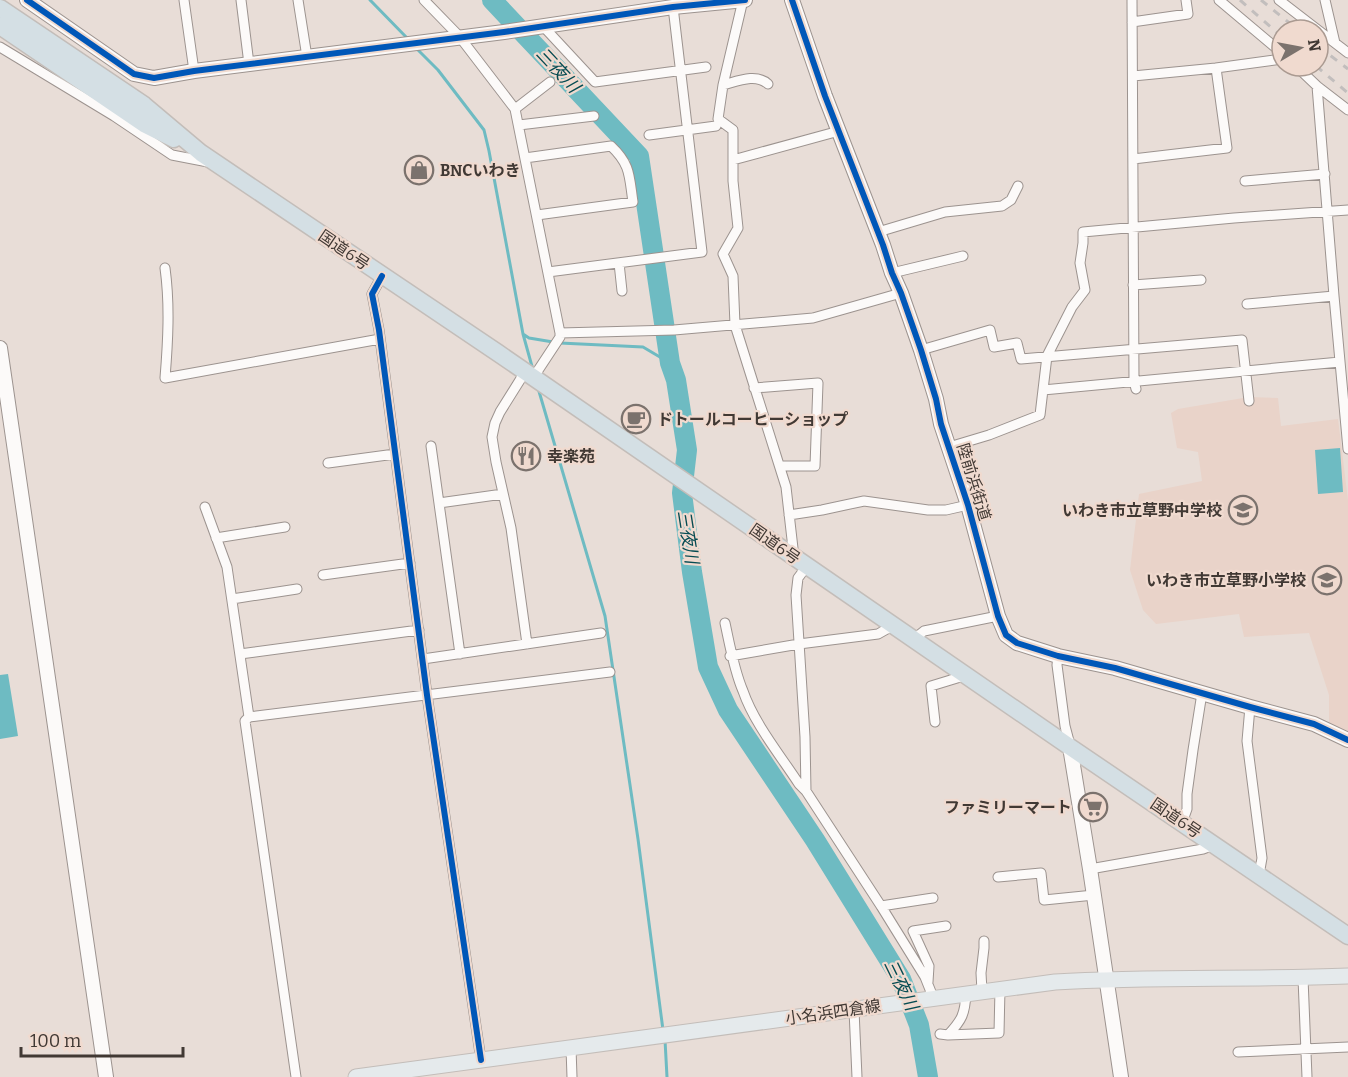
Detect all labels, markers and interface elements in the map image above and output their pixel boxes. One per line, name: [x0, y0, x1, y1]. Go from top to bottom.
north arrow: [1270, 18, 1330, 78]
text: N: [1304, 38, 1325, 53]
water label: 三夜川: [532, 43, 586, 99]
shop icon: BNCいわき: [403, 154, 435, 186]
place label: BNCいわき: [440, 161, 520, 180]
street label: 国道6号: [315, 226, 373, 274]
cafe icon: ドトールコーヒーショップ: [620, 403, 652, 435]
place label: ドトールコーヒーショップ: [657, 410, 848, 429]
restaurant icon: 幸楽苑: [510, 440, 542, 472]
street label: 陸前浜街道: [953, 441, 995, 523]
place label: 幸楽苑: [547, 447, 595, 466]
school or university icon: いわき市立草野中学校: [1227, 494, 1259, 526]
place label: いわき市立草野中学校: [1062, 501, 1222, 520]
water label: 三夜川: [673, 509, 703, 567]
street label: 国道6号: [746, 520, 804, 568]
school or university icon: いわき市立草野小学校: [1311, 564, 1343, 596]
place label: いわき市立草野小学校: [1146, 571, 1306, 590]
supermarket icon: ファミリーマート: [1077, 791, 1109, 823]
street label: 国道6号: [1147, 794, 1205, 842]
place label: ファミリーマート: [944, 798, 1072, 817]
water label: 三夜川: [879, 956, 924, 1016]
street label: 小名浜四倉線: [784, 996, 882, 1028]
scale bar: [21, 1020, 183, 1058]
text: 100 m: [30, 1030, 81, 1052]

